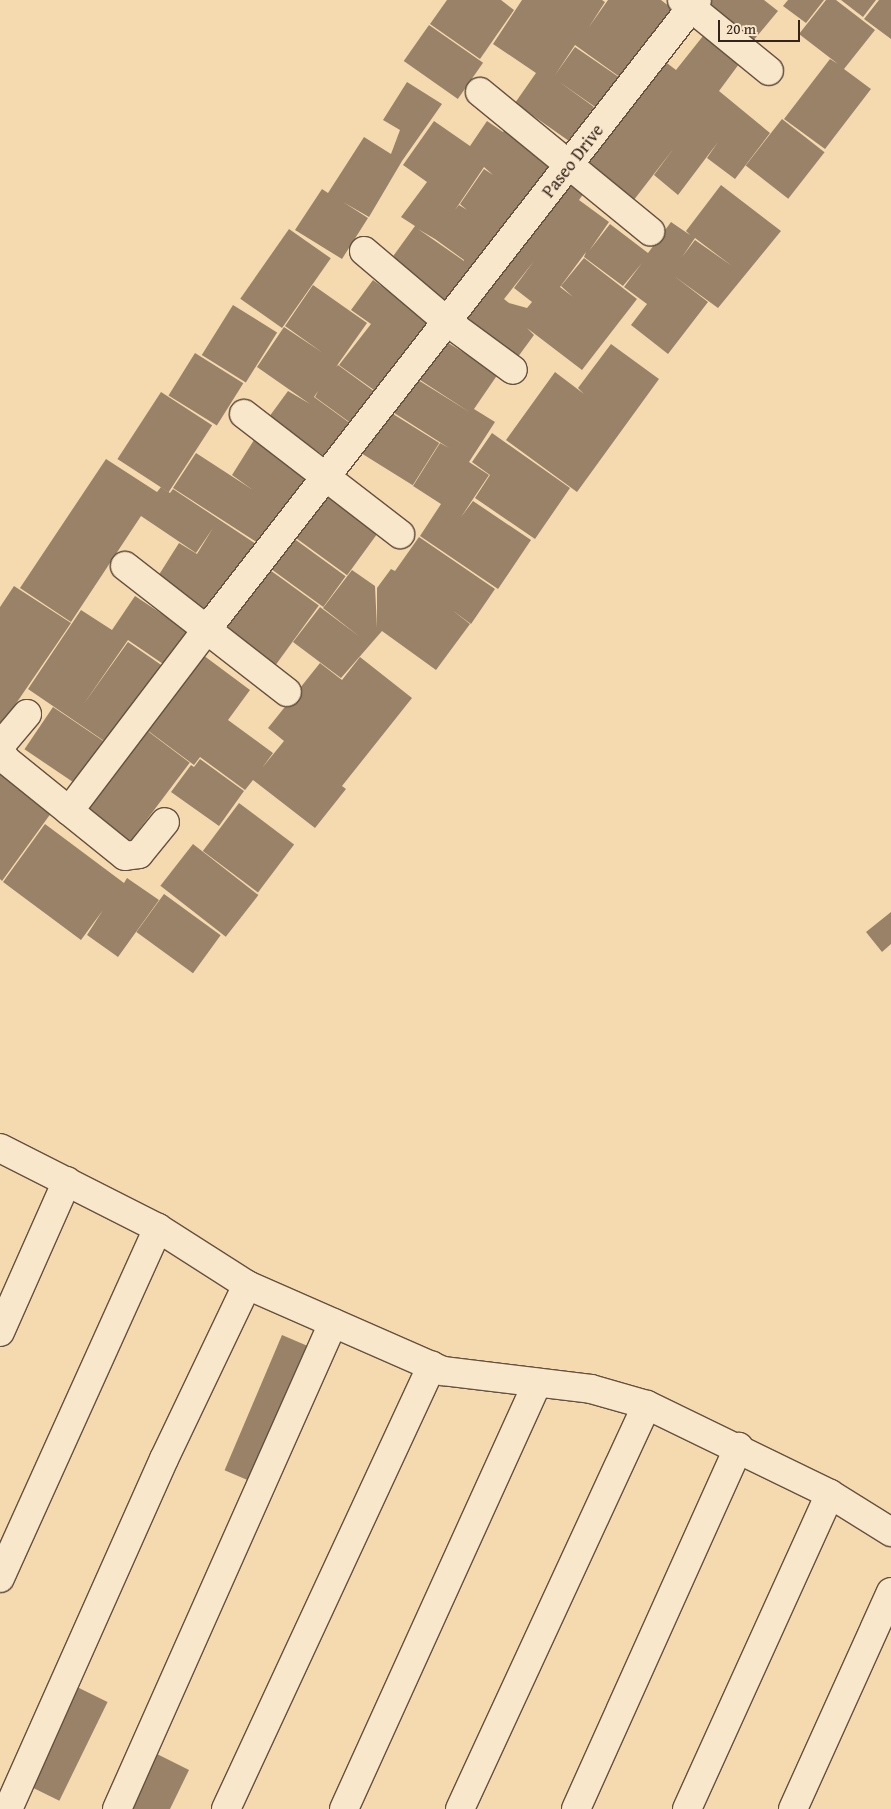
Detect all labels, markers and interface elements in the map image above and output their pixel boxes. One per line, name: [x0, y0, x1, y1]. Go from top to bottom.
scale bar: [721, 10, 804, 42]
text: 20 m: [726, 18, 756, 39]
street label: Paseo Drive: [538, 120, 608, 202]

